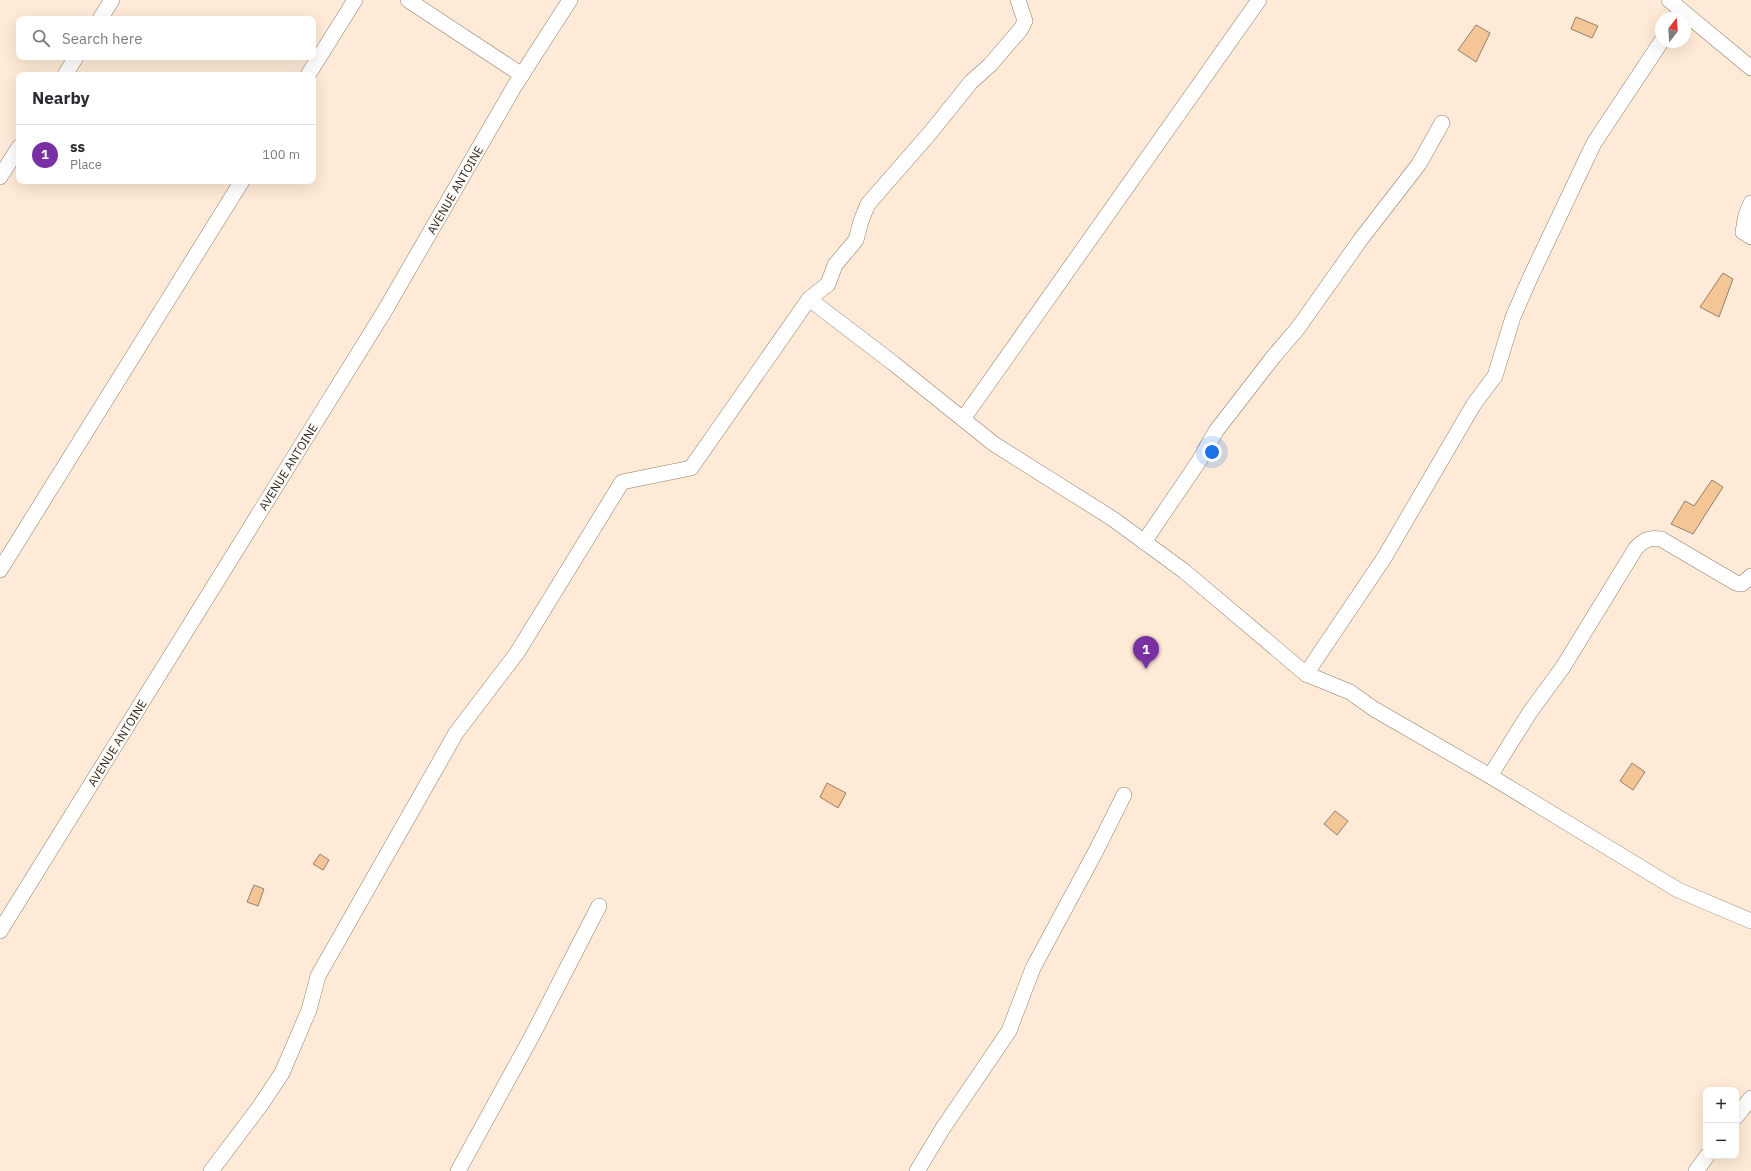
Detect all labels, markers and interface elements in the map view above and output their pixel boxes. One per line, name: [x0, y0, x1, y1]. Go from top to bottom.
north arrow: [1655, 12, 1691, 48]
search box: [16, 16, 316, 60]
icon: search: [30, 27, 52, 49]
text: Search here: [62, 29, 142, 48]
text: Nearby: [32, 87, 90, 109]
text: ss: [70, 137, 85, 156]
street label: AVENUE ANTOINE: [424, 143, 486, 237]
text: 1: [41, 146, 49, 163]
text: 100 m: [262, 146, 300, 163]
text: Place: [70, 156, 102, 173]
street label: AVENUE ANTOINE: [255, 421, 321, 513]
your location: [1202, 442, 1222, 462]
pin: 1: [1133, 636, 1159, 669]
street label: AVENUE ANTOINE: [84, 697, 150, 789]
map controls: [1703, 1087, 1739, 1159]
button: +: [1703, 1087, 1739, 1123]
button: −: [1703, 1123, 1739, 1159]

